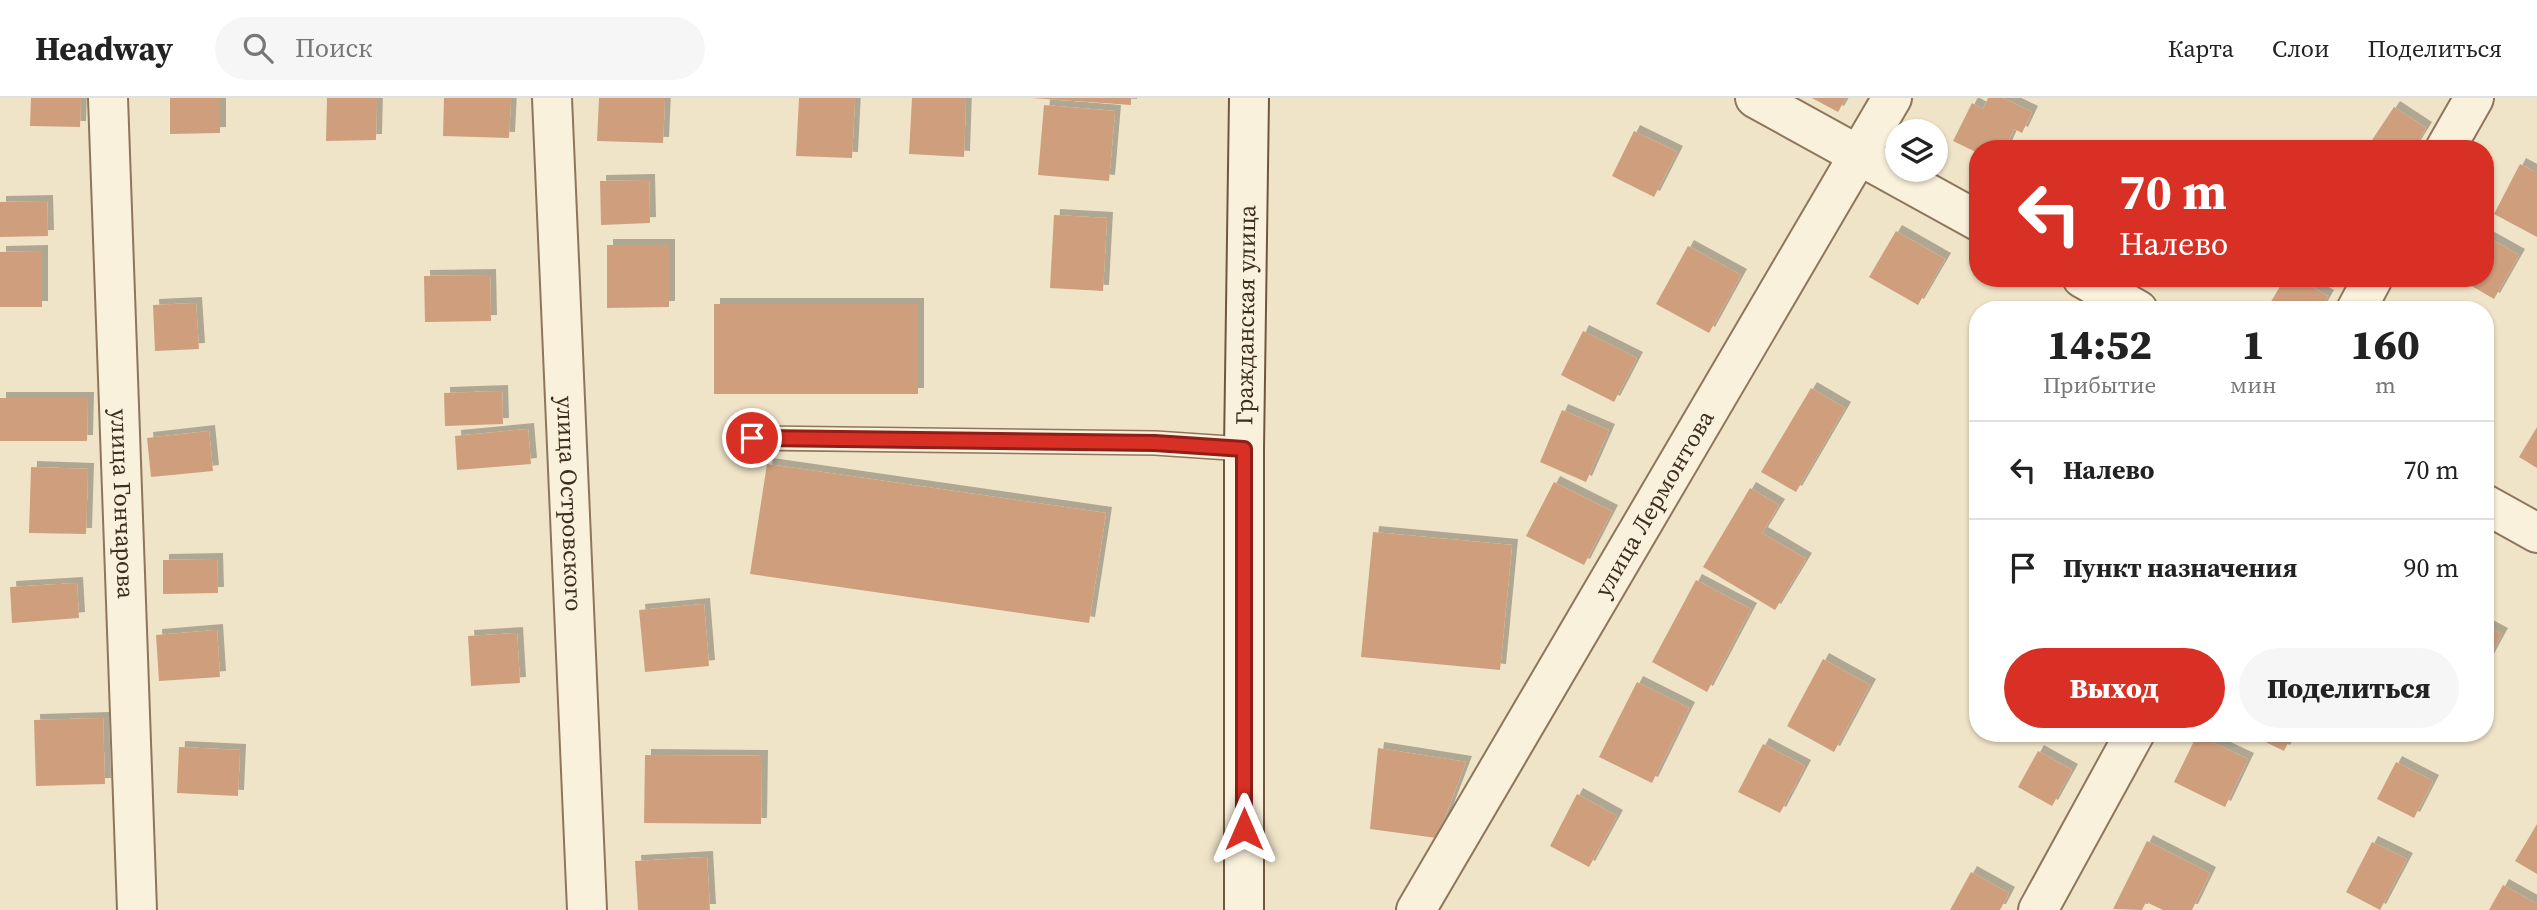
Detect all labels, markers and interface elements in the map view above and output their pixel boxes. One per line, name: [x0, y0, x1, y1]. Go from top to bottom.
search box: [215, 17, 705, 80]
text: Headway: [35, 26, 173, 71]
icon: search: [239, 29, 277, 67]
text: Поиск: [295, 30, 373, 66]
text: Карта: [2168, 32, 2234, 65]
text: Слои: [2272, 32, 2329, 65]
text: Поделиться: [2367, 32, 2502, 65]
map controls: [1885, 119, 1948, 182]
button: layers: [1885, 119, 1948, 182]
text: 70 m: [2119, 158, 2227, 225]
icon: left: [2004, 168, 2095, 259]
street label: Гражданская улица: [1227, 204, 1263, 425]
text: Налево: [2119, 222, 2228, 266]
text: 14:52: [2047, 315, 2152, 373]
text: 1: [2242, 315, 2265, 373]
text: 160: [2351, 315, 2420, 373]
text: Прибытие: [2043, 369, 2156, 401]
text: мин: [2230, 369, 2277, 401]
text: m: [2375, 369, 2396, 401]
street label: улица Островского: [549, 395, 591, 612]
street label: улица Лермонтова: [1586, 403, 1722, 603]
street label: улица Гончарова: [103, 408, 143, 600]
pin: [722, 408, 782, 468]
icon: arrive: [733, 419, 771, 457]
icon: left: [2004, 451, 2042, 489]
text: Налево: [2063, 452, 2154, 488]
text: 70 m: [2404, 452, 2459, 488]
icon: arrive: [2004, 549, 2042, 587]
text: Пункт назначения: [2063, 550, 2297, 586]
text: 90 m: [2404, 550, 2459, 586]
button: Выход: [2004, 648, 2225, 728]
button: Поделиться: [2239, 648, 2459, 728]
position arrow: [1207, 792, 1281, 866]

